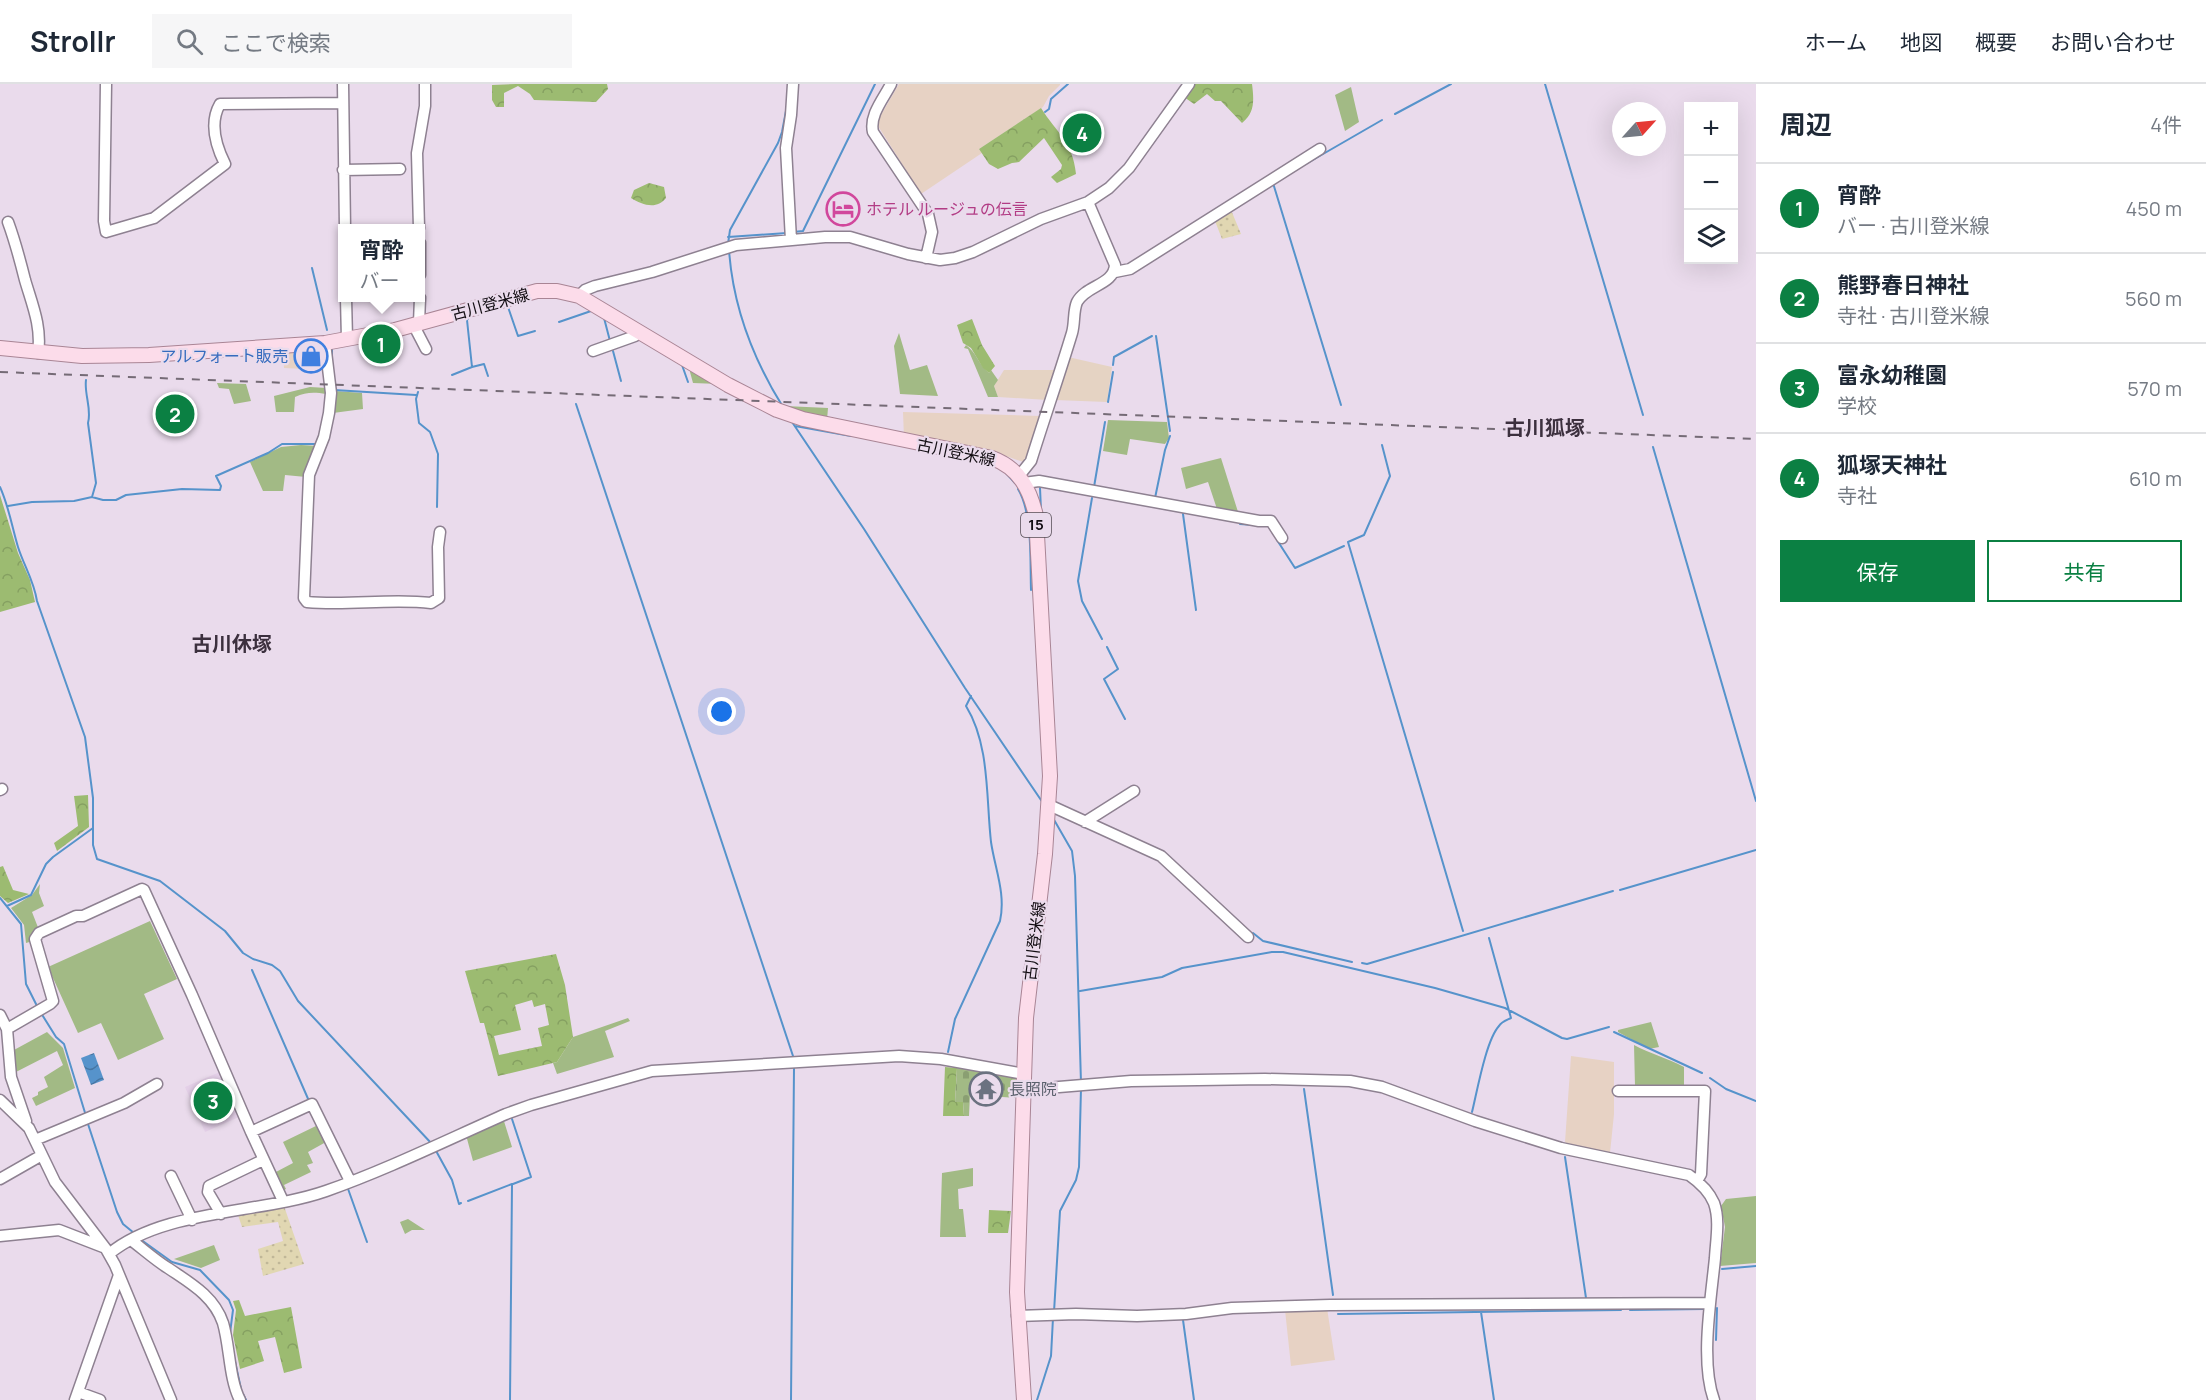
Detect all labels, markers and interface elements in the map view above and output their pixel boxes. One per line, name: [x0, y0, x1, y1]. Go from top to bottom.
search box: [152, 14, 572, 68]
text: Strollr: [30, 22, 116, 60]
icon: search: [173, 25, 206, 58]
text: ここで検索: [221, 28, 331, 58]
text: ホーム: [1805, 28, 1867, 56]
text: 地図: [1900, 28, 1942, 56]
text: 概要: [1975, 28, 2017, 56]
text: お問い合わせ: [2050, 28, 2176, 56]
north arrow: [1612, 102, 1666, 156]
map controls: [1684, 102, 1738, 264]
button: +: [1684, 102, 1738, 156]
text: 周辺: [1780, 106, 1832, 142]
pin: 4: [1062, 110, 1102, 156]
text: 4件: [2150, 111, 2182, 138]
button: −: [1684, 156, 1738, 210]
text: 宵酔: [1837, 180, 1881, 210]
hotel icon: ホテル ルージュの伝言: [825, 191, 861, 227]
text: 1: [1795, 195, 1804, 222]
text: 450 m: [2126, 195, 2182, 222]
place label: ホテル ルージュの伝言: [866, 198, 1028, 220]
button: layers: [1684, 210, 1738, 264]
text: バー · 古川登米線: [1837, 212, 1990, 239]
popup: [338, 224, 425, 302]
text: 宵酔: [359, 235, 404, 265]
text: バー: [359, 267, 399, 294]
text: 熊野春日神社: [1837, 270, 1969, 300]
street label: 古川登米線: [449, 283, 531, 325]
text: 2: [1794, 285, 1805, 312]
text: 560 m: [2125, 285, 2182, 312]
text: 寺社 · 古川登米線: [1837, 302, 1990, 329]
pin: 1: [362, 322, 400, 366]
shop icon: アルフォート販売: [293, 338, 329, 374]
place label: アルフォート販売: [160, 345, 288, 367]
text: 富永幼稚園: [1837, 360, 1947, 390]
text: 3: [1794, 375, 1805, 402]
text: 570 m: [2127, 375, 2182, 402]
pin: 2: [156, 392, 195, 436]
text: 学校: [1837, 392, 1877, 419]
district label: 古川狐塚: [1505, 414, 1585, 441]
street label: 古川登米線: [915, 433, 997, 471]
text: 狐塚天神社: [1837, 450, 1947, 480]
text: 4: [1793, 465, 1806, 492]
text: 610 m: [2129, 465, 2182, 492]
text: 寺社: [1837, 482, 1877, 509]
road number: 15: [1021, 513, 1051, 537]
button: 保存: [1780, 540, 1975, 602]
button: 共有: [1987, 540, 2182, 602]
district label: 古川休塚: [192, 630, 272, 657]
your location: [707, 697, 736, 726]
street label: 古川登米線: [1018, 900, 1050, 982]
temple icon: 長照院: [968, 1071, 1004, 1107]
pin: 3: [194, 1078, 232, 1124]
place label: 長照院: [1009, 1078, 1057, 1100]

